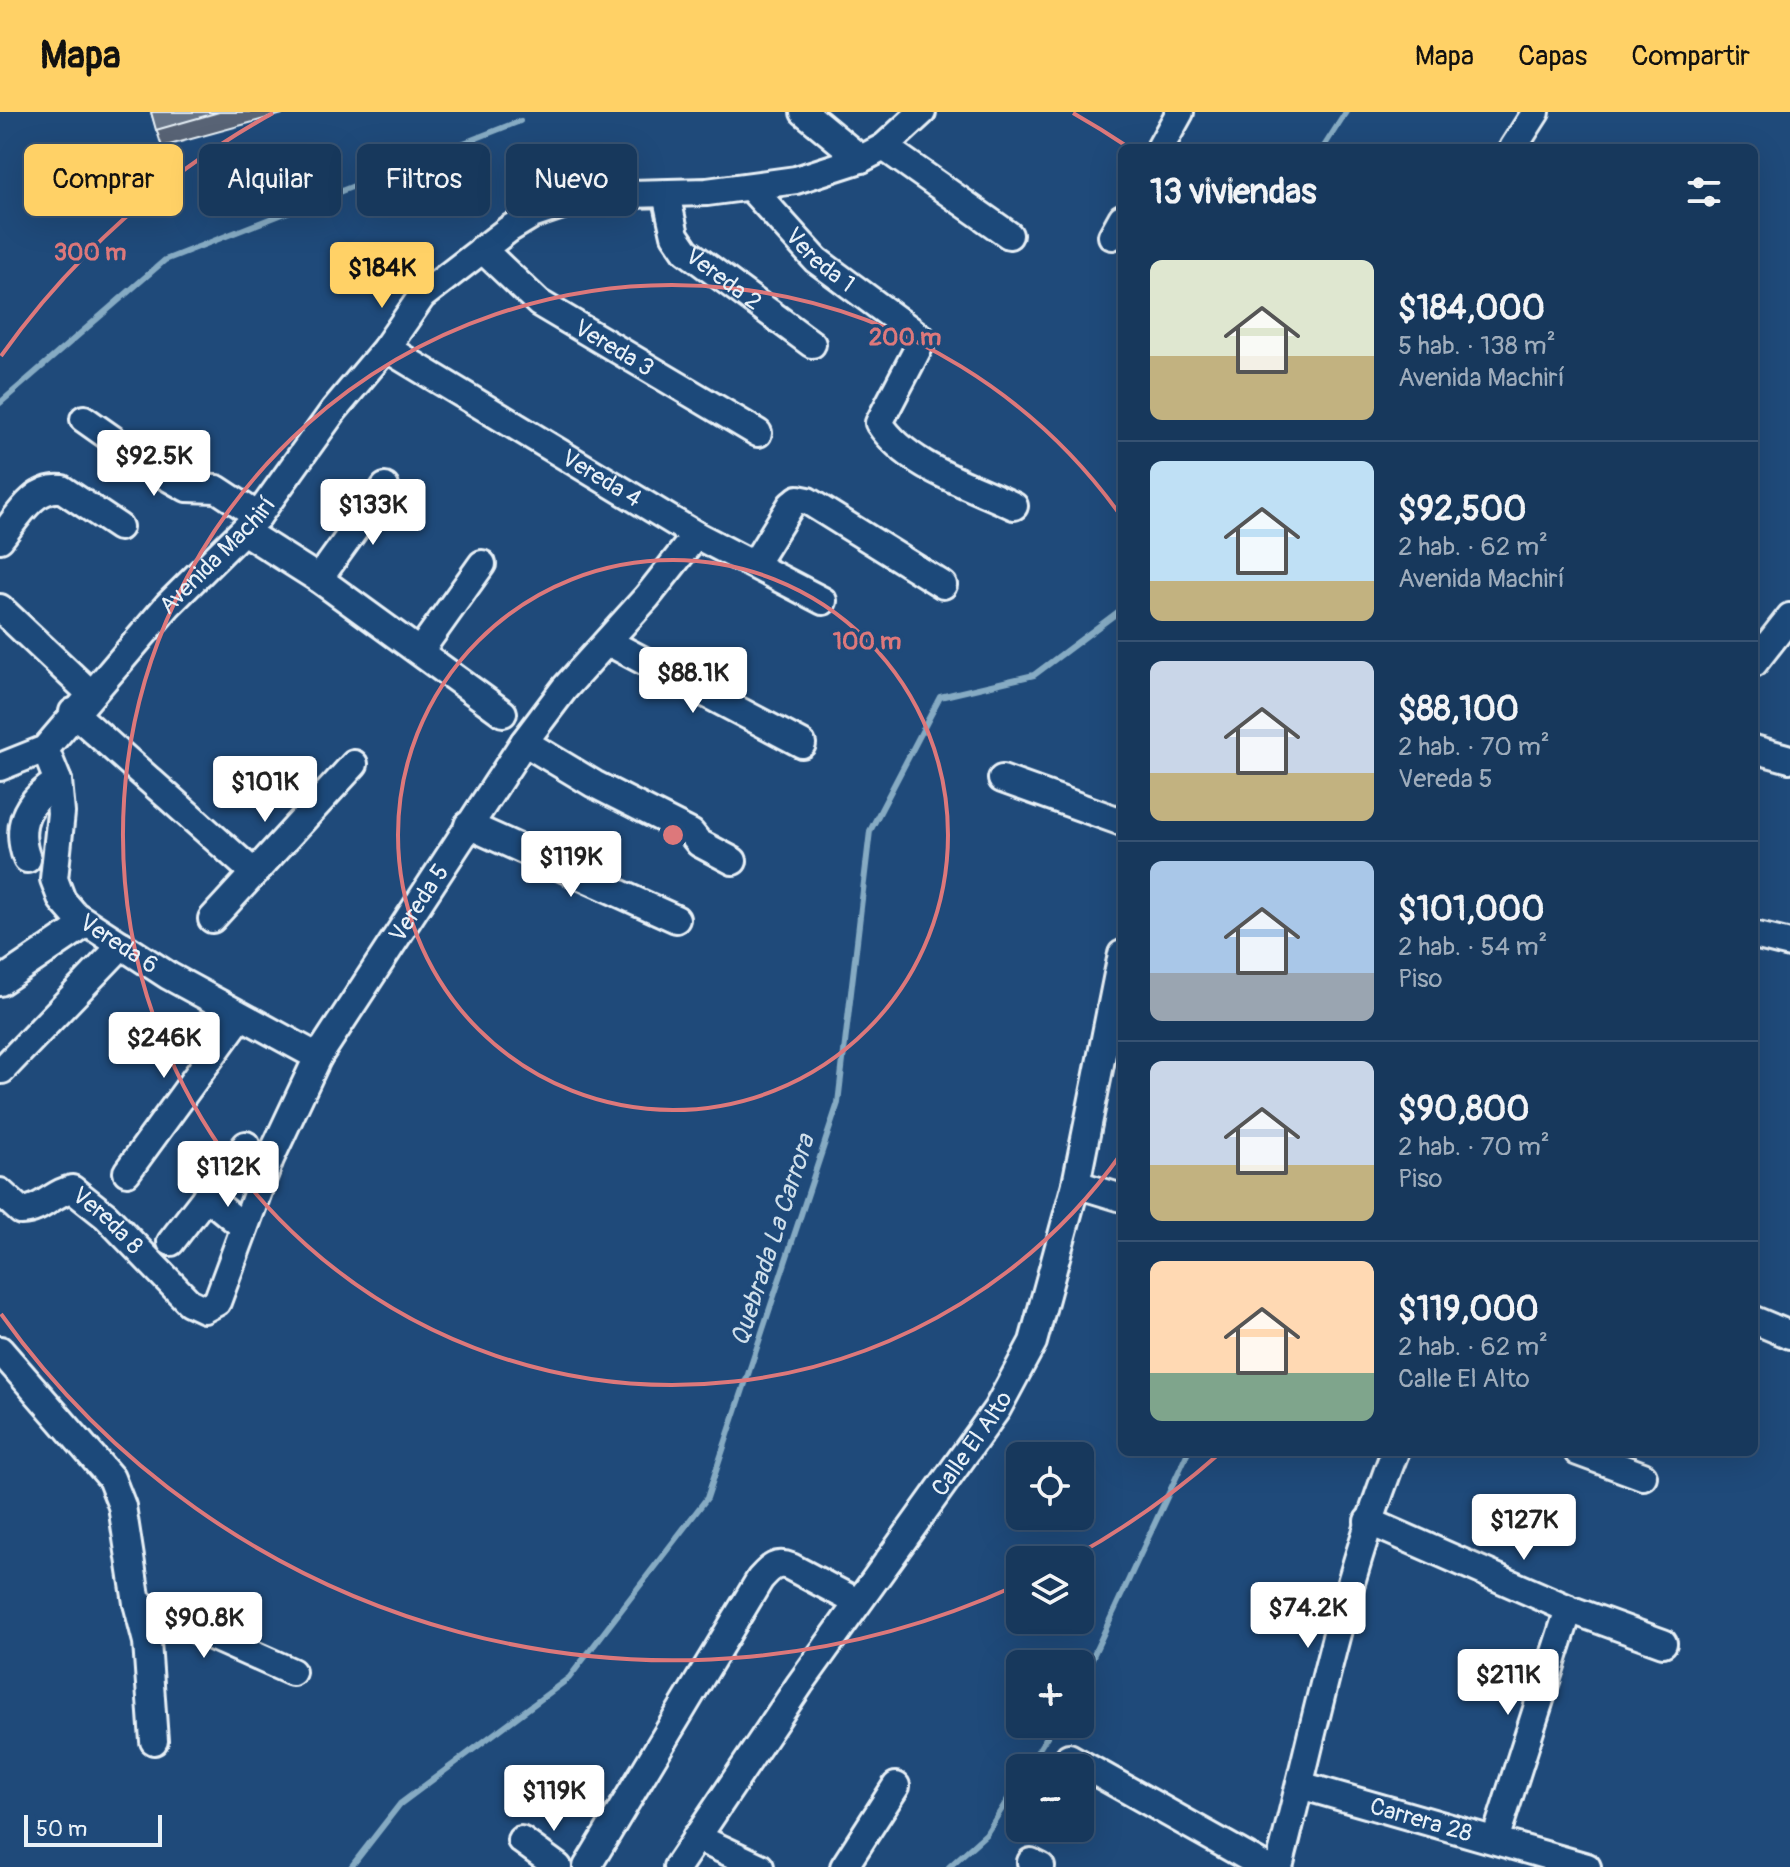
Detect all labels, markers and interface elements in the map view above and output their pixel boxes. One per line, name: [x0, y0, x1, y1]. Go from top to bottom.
text: Mapa: [40, 32, 121, 80]
text: Mapa: [1415, 39, 1474, 74]
text: Capas: [1518, 39, 1587, 74]
text: Compartir: [1631, 39, 1750, 74]
chip: Comprar: [24, 144, 183, 216]
chip: Alquilar: [199, 144, 341, 216]
chip: Filtros: [357, 144, 490, 216]
chip: Nuevo: [506, 144, 637, 216]
icon: filters: [1682, 170, 1726, 214]
text: 13 viviendas: [1150, 171, 1316, 214]
street label: Vereda 1: [779, 222, 860, 299]
text: 300 m: [54, 238, 126, 267]
street label: Vereda 2: [679, 241, 767, 317]
pin: $184K: [326, 242, 438, 310]
text: $184K: [348, 252, 416, 284]
text: $184,000: [1398, 287, 1545, 330]
icon: home: [1214, 292, 1310, 388]
street label: Vereda 3: [569, 313, 659, 383]
text: 200 m: [869, 323, 941, 352]
text: 5 hab. · 138 m²: [1398, 330, 1556, 362]
text: Avenida Machirí: [1398, 362, 1565, 394]
pin: $92.5K: [89, 430, 219, 498]
text: $92.5K: [115, 440, 193, 472]
street label: Vereda 4: [556, 443, 647, 514]
pin: $133K: [317, 479, 429, 547]
text: $92,500: [1398, 488, 1526, 531]
text: $133K: [339, 489, 407, 521]
street label: Avenida Machirí: [153, 491, 282, 621]
icon: home: [1214, 493, 1310, 589]
text: 2 hab. · 62 m²: [1398, 531, 1548, 563]
text: Avenida Machirí: [1398, 563, 1565, 595]
text: 100 m: [833, 627, 901, 656]
pin: $88.1K: [628, 647, 758, 715]
text: $88.1K: [657, 657, 729, 689]
text: $88,100: [1398, 688, 1519, 731]
icon: home: [1214, 693, 1310, 789]
text: 2 hab. · 70 m²: [1398, 731, 1550, 763]
pin: $101K: [209, 756, 321, 824]
text: Vereda 5: [1398, 763, 1493, 795]
text: $101K: [231, 766, 299, 798]
centre of rings: [659, 821, 687, 849]
pin: $119K: [515, 831, 627, 899]
text: $119K: [539, 841, 603, 873]
street label: Vereda 5: [383, 859, 455, 948]
text: $101,000: [1398, 888, 1545, 931]
icon: home: [1214, 893, 1310, 989]
street label: Vereda 6: [74, 908, 164, 980]
text: 2 hab. · 54 m²: [1398, 931, 1547, 963]
text: Piso: [1398, 963, 1443, 995]
pin: $246K: [108, 1012, 220, 1080]
text: $246K: [127, 1022, 201, 1054]
text: $90,800: [1398, 1088, 1529, 1131]
icon: home: [1214, 1093, 1310, 1189]
water label: Quebrada La Carrora: [724, 1129, 823, 1350]
text: 2 hab. · 70 m²: [1398, 1131, 1550, 1163]
pin: $112K: [172, 1141, 284, 1209]
text: $112K: [196, 1151, 260, 1183]
text: Piso: [1398, 1163, 1443, 1195]
street label: Vereda 8: [66, 1181, 149, 1260]
text: $119,000: [1398, 1288, 1539, 1331]
icon: home: [1214, 1293, 1310, 1389]
text: 2 hab. · 62 m²: [1398, 1331, 1548, 1363]
text: Calle El Alto: [1398, 1363, 1530, 1395]
street label: Calle El Alto: [925, 1386, 1019, 1502]
map controls: [1006, 1442, 1094, 1842]
button: locate: [1006, 1442, 1094, 1530]
pin: $127K: [1468, 1494, 1580, 1562]
text: $127K: [1490, 1504, 1558, 1536]
button: layers: [1006, 1546, 1094, 1634]
pin: $74.2K: [1243, 1582, 1373, 1650]
pin: $90.8K: [139, 1592, 269, 1660]
text: $74.2K: [1269, 1592, 1347, 1624]
text: $90.8K: [164, 1602, 244, 1634]
pin: $211K: [1452, 1649, 1564, 1717]
button: +: [1006, 1650, 1094, 1738]
text: $211K: [1476, 1659, 1540, 1691]
button: −: [1006, 1754, 1094, 1842]
pin: $119K: [498, 1765, 610, 1833]
text: $119K: [522, 1775, 586, 1807]
street label: Carrera 28: [1367, 1792, 1475, 1848]
scale bar: [24, 1811, 162, 1847]
text: 50 m: [36, 1815, 87, 1843]

